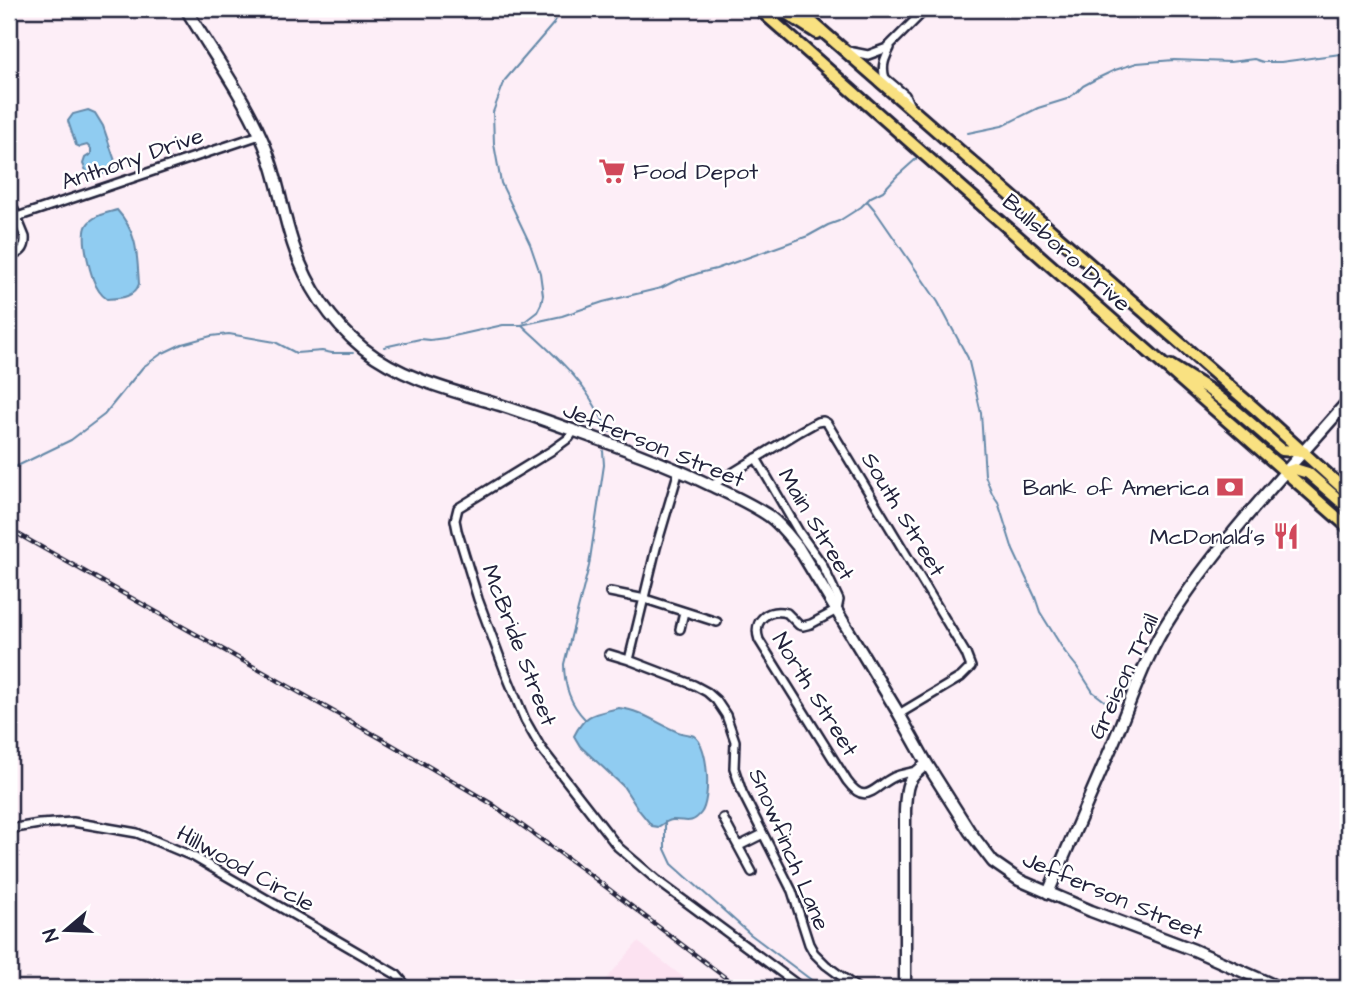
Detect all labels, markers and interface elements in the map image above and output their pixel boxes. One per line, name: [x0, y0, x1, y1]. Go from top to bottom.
street label: Anthony Drive: [57, 120, 208, 199]
supermarket icon: Food Depot: [597, 156, 627, 186]
place label: Food Depot: [633, 156, 759, 188]
street label: Bullsboro Drive: [995, 186, 1138, 319]
street label: Jefferson Street: [558, 394, 750, 496]
street label: South Street: [853, 446, 953, 583]
street label: Main Street: [770, 462, 863, 587]
place label: Bank of America: [1023, 472, 1209, 504]
bank icon: Bank of America: [1215, 472, 1245, 502]
place label: McDonald's: [1150, 521, 1265, 553]
restaurant icon: McDonald's: [1271, 521, 1301, 551]
street label: McBride Street: [474, 560, 565, 731]
street label: Greison Trail: [1081, 608, 1167, 745]
street label: North Street: [764, 626, 866, 763]
street label: Snowfinch Lane: [741, 763, 838, 935]
street label: Hillwood Circle: [171, 818, 320, 920]
street label: Jefferson Street: [1017, 843, 1208, 949]
north arrow: [32, 895, 102, 965]
text: N: [37, 925, 66, 945]

